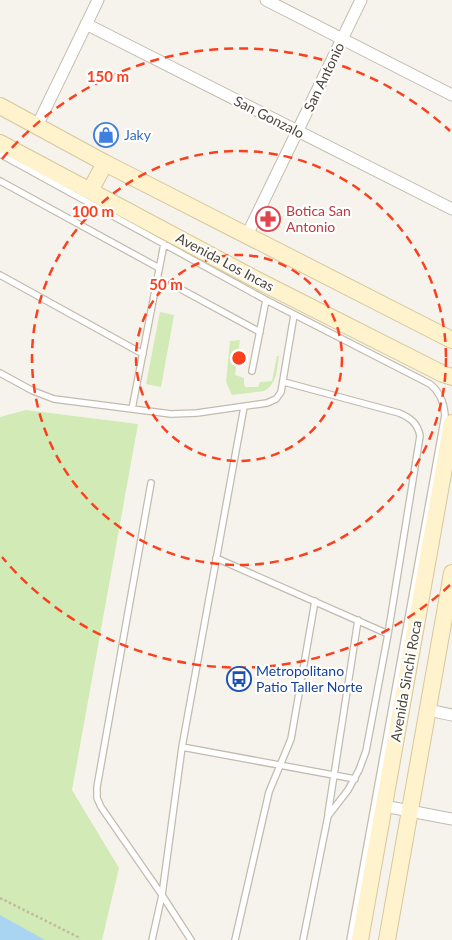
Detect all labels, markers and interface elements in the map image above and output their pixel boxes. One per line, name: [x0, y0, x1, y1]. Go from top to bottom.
street label: San Antonio: [300, 39, 348, 114]
text: 150 m: [87, 67, 129, 85]
street label: San Gonzalo: [231, 92, 307, 141]
shop icon: Jaky: [93, 122, 119, 148]
place label: Jaky: [124, 126, 152, 143]
text: 100 m: [72, 202, 114, 220]
place label: Botica San Antonio: [286, 202, 351, 235]
pharmacy icon: Botica San Antonio: [255, 206, 281, 232]
street label: Avenida Los Incas: [173, 229, 277, 295]
text: 50 m: [149, 275, 183, 293]
centre of rings: [230, 349, 248, 367]
street label: Avenida Sinchi Roca: [386, 619, 425, 743]
place label: Metropolitano Patio Taller Norte: [256, 662, 363, 695]
bus stop icon: Metropolitano Patio Taller Norte: [226, 666, 252, 692]

